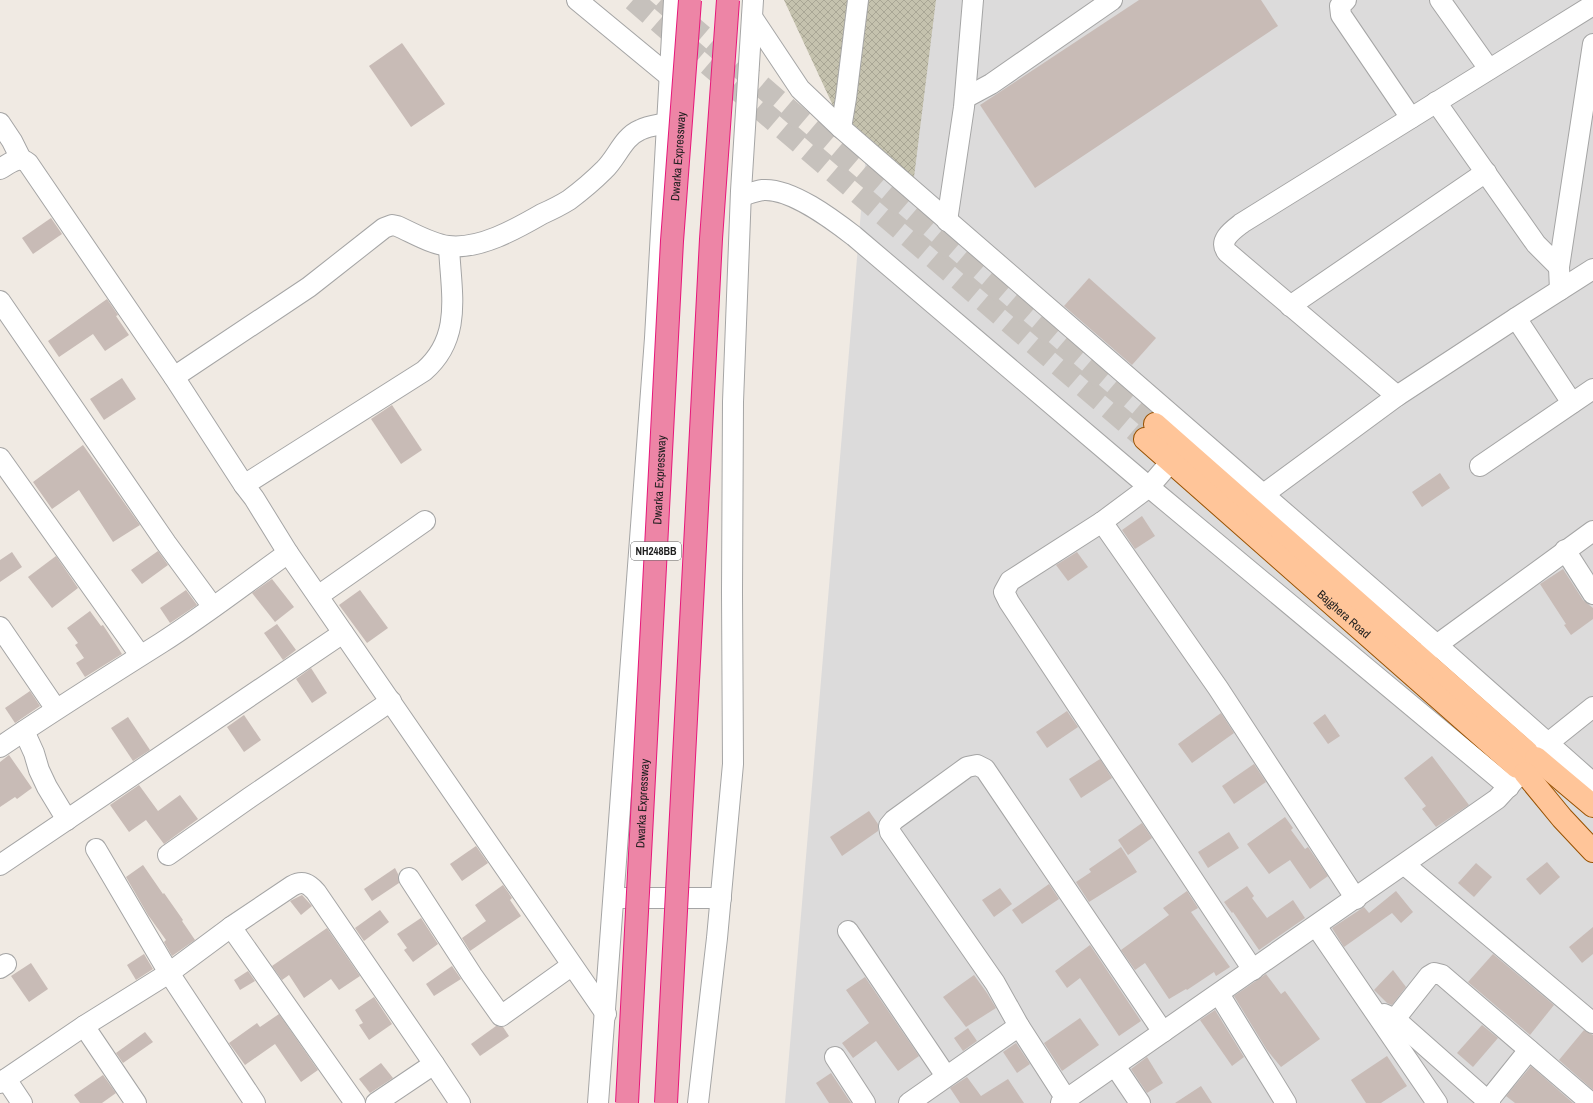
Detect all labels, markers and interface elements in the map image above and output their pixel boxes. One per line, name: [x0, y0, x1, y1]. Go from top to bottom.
street label: Dwarka Expressway: [667, 111, 690, 202]
street label: Dwarka Expressway: [649, 435, 670, 525]
road number: NH248BB: [631, 542, 681, 560]
street label: Bajghera Road: [1314, 587, 1374, 642]
street label: Dwarka Expressway: [632, 758, 653, 848]

